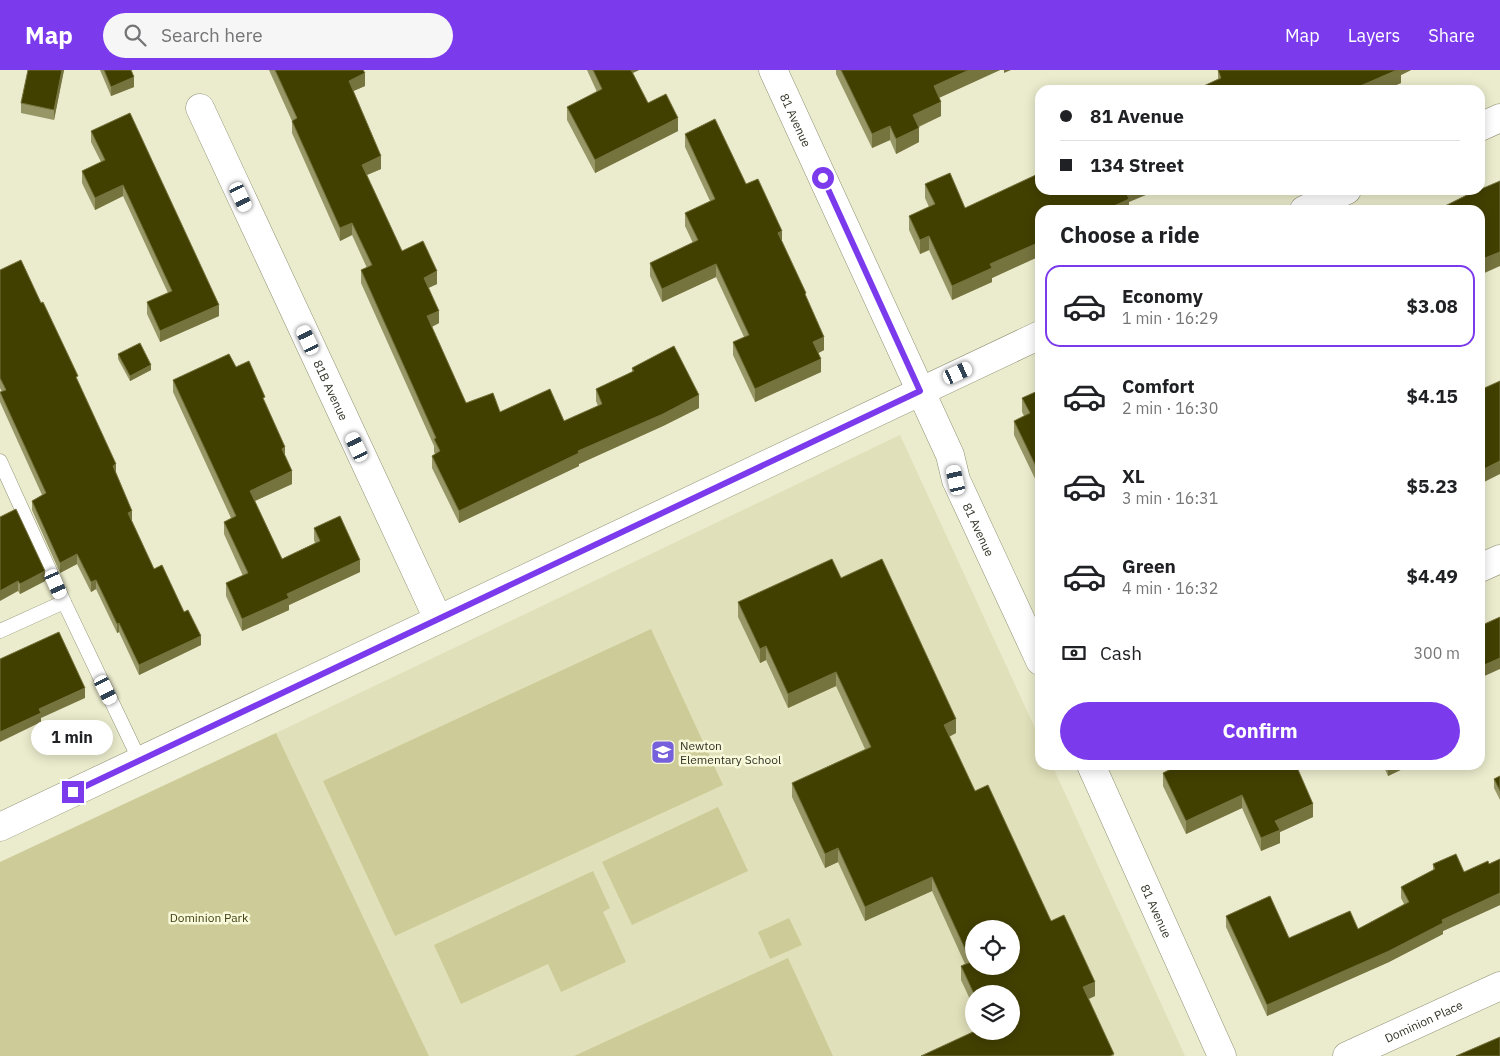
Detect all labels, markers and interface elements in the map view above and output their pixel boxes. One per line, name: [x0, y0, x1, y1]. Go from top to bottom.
search box: [103, 13, 453, 58]
text: Map: [25, 19, 73, 51]
icon: search: [121, 21, 149, 49]
text: Search here: [161, 23, 263, 47]
text: Map: [1285, 24, 1320, 47]
text: Layers: [1348, 24, 1400, 47]
text: Share: [1428, 24, 1475, 47]
street label: 81 Avenue: [777, 91, 815, 150]
text: 81 Avenue: [1090, 104, 1184, 128]
text: 134 Street: [1090, 153, 1184, 177]
route start: [812, 167, 834, 189]
car: [227, 180, 254, 214]
text: Choose a ride: [1060, 220, 1200, 249]
icon: car: [1062, 284, 1107, 329]
text: Economy: [1122, 284, 1203, 308]
text: $3.08: [1406, 294, 1458, 318]
text: 1 min · 16:29: [1122, 308, 1218, 328]
car: [294, 323, 321, 357]
street label: 81B Avenue: [311, 357, 352, 423]
car: [941, 360, 974, 386]
icon: car: [1062, 374, 1107, 419]
text: Comfort: [1122, 374, 1195, 398]
text: $4.15: [1406, 384, 1458, 408]
text: 2 min · 16:30: [1122, 398, 1218, 418]
car: [343, 430, 370, 464]
car: [945, 464, 966, 496]
icon: car: [1062, 464, 1107, 509]
text: XL: [1122, 464, 1145, 488]
text: $5.23: [1406, 474, 1458, 498]
text: 3 min · 16:31: [1122, 488, 1218, 508]
street label: 81 Avenue: [960, 500, 998, 559]
icon: car: [1062, 554, 1107, 599]
text: Green: [1122, 554, 1176, 578]
text: $4.49: [1406, 564, 1458, 588]
car: [43, 567, 68, 601]
text: 4 min · 16:32: [1122, 578, 1218, 598]
icon: cash: [1060, 639, 1088, 667]
text: Cash: [1100, 641, 1142, 665]
text: 300 m: [1413, 643, 1460, 663]
car: [92, 673, 119, 707]
button: Confirm: [1060, 702, 1460, 760]
callout: 1 min: [32, 720, 114, 754]
text: 1 min: [51, 727, 93, 747]
place label: Newton Elementary School: [680, 738, 781, 767]
school or university icon: Newton Elementary School: [650, 739, 676, 765]
route end: [62, 781, 84, 803]
street label: 81 Avenue: [1138, 882, 1175, 940]
park label: Dominion Park: [170, 910, 249, 925]
map controls: [965, 920, 1020, 1040]
button: locate: [965, 920, 1020, 975]
button: layers: [965, 985, 1020, 1040]
street label: Dominion Place: [1382, 997, 1465, 1045]

